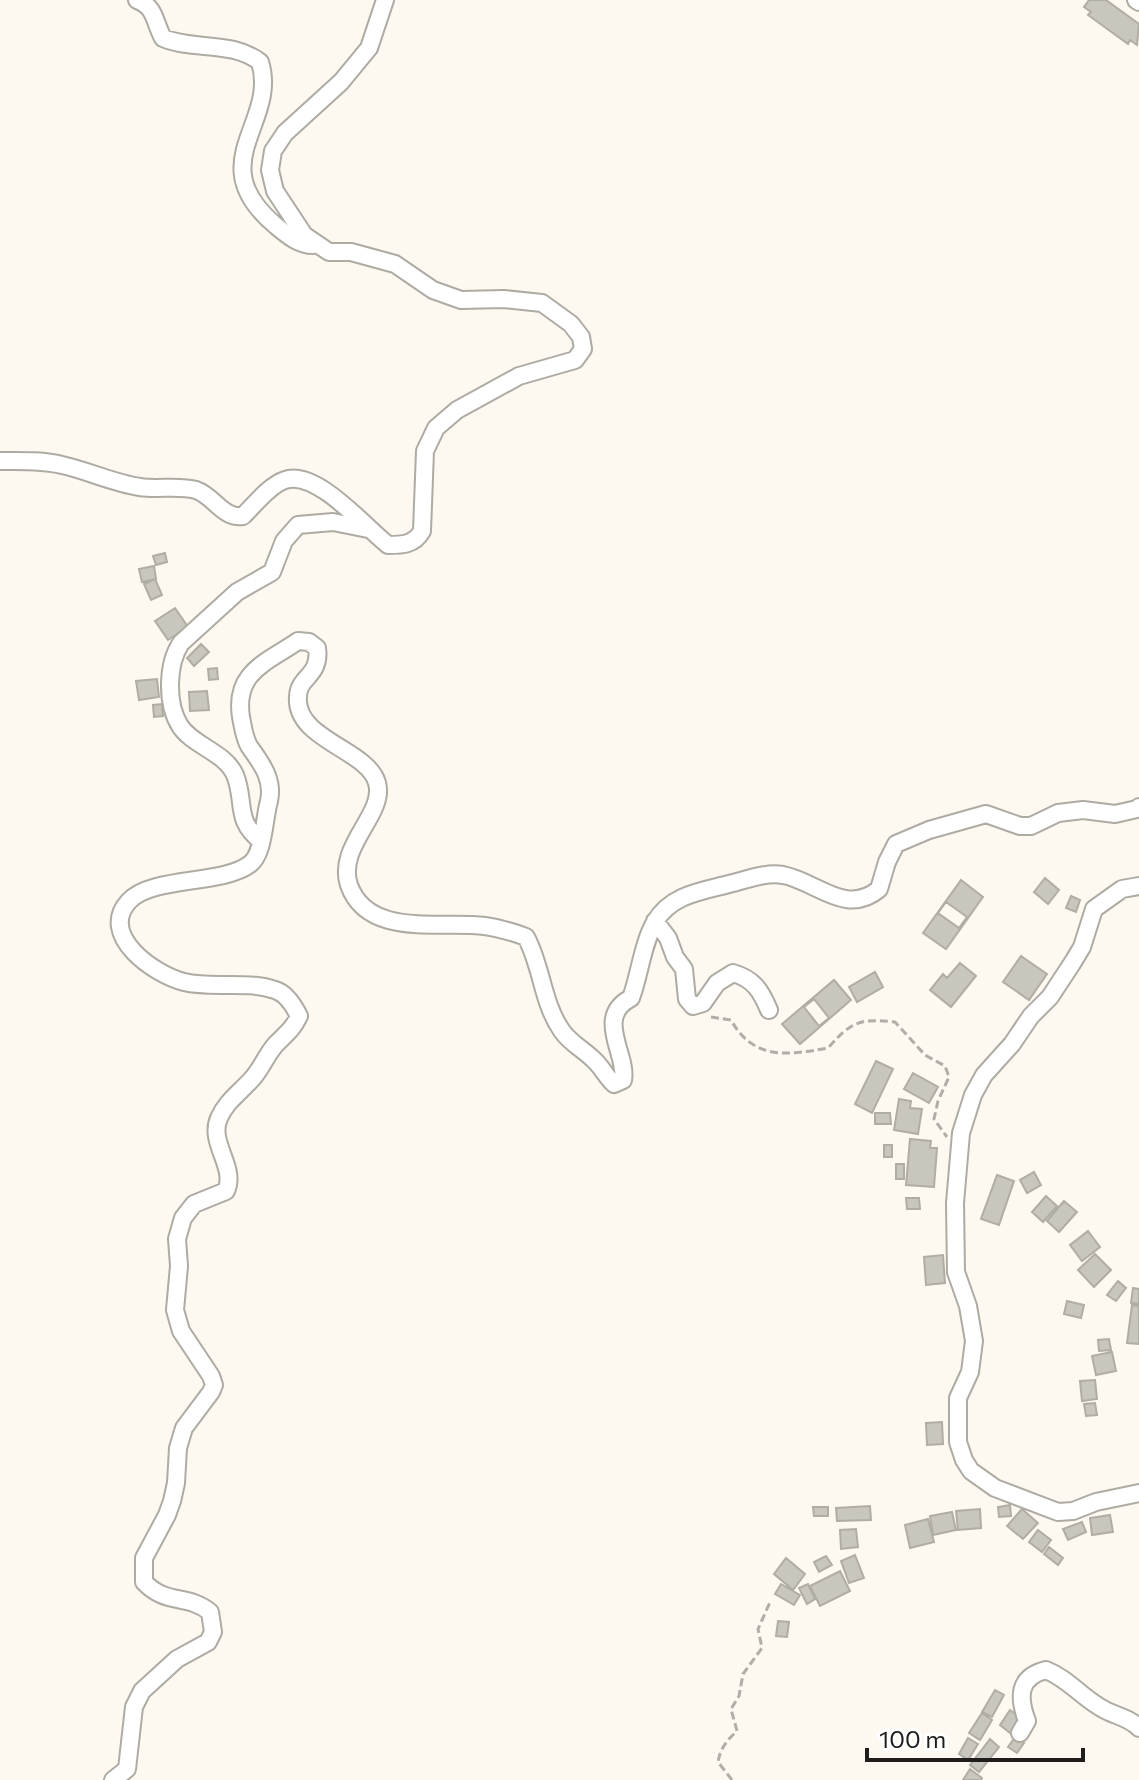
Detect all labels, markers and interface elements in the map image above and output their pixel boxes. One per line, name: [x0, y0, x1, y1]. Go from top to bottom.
scale bar: [867, 1712, 1083, 1762]
text: 100 m: [879, 1724, 946, 1753]

